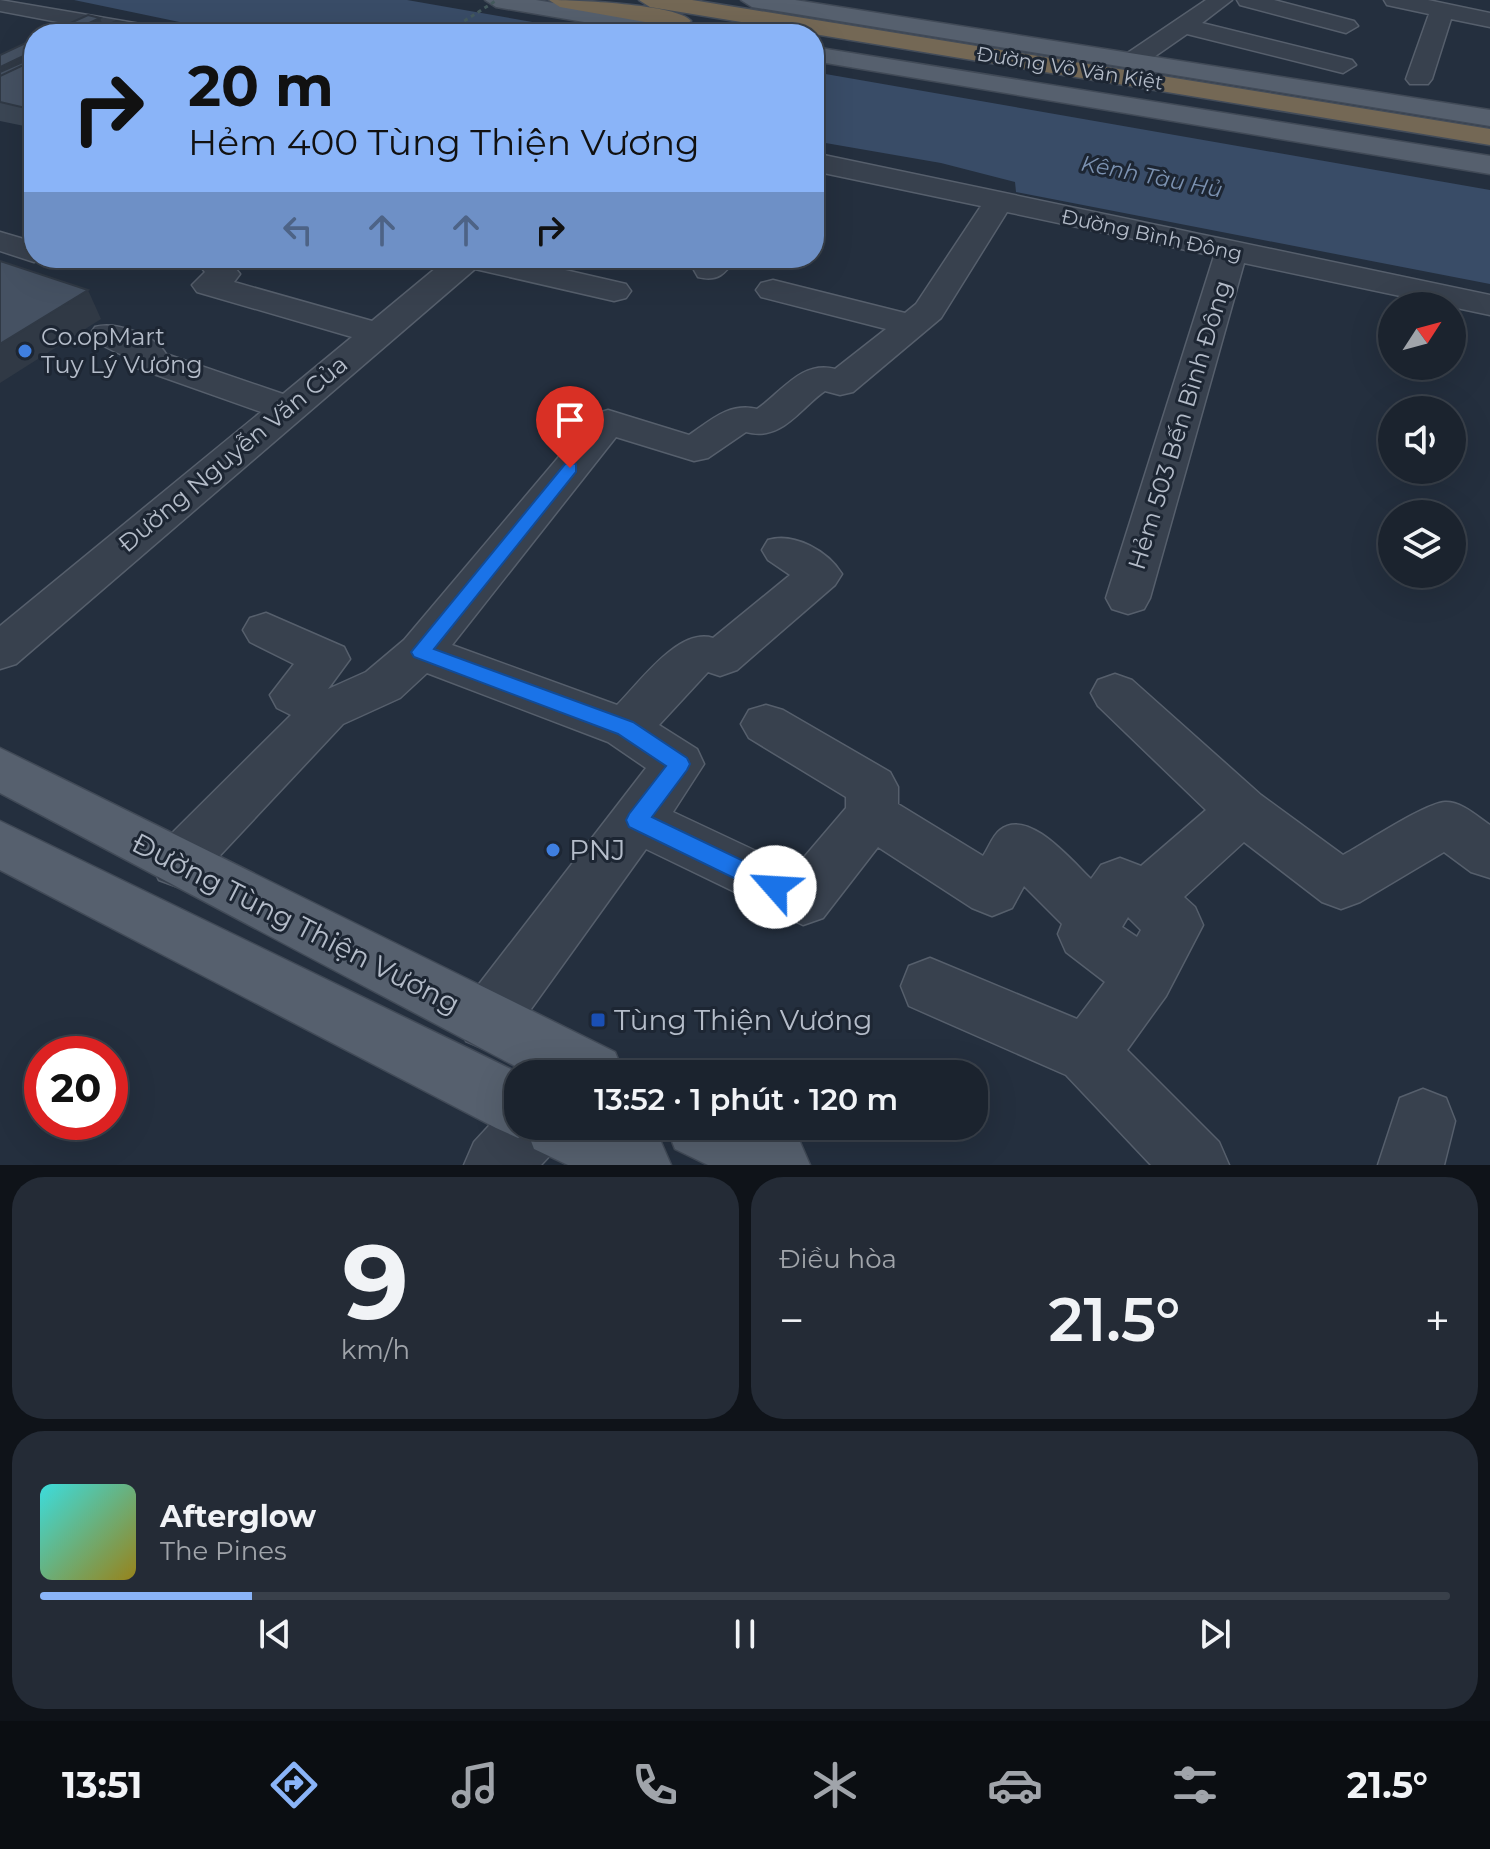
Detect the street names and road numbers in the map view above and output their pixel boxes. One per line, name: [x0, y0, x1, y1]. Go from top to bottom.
street label: Đường Võ Văn Kiệt: [975, 41, 1165, 95]
street label: Đường Bình Đông: [1060, 204, 1244, 266]
street label: Hẻm 503 Bến Bình Đông: [1122, 277, 1237, 573]
street label: Đường Nguyễn Văn Của: [112, 349, 353, 558]
street label: Đường Tùng Thiện Vương: [127, 825, 465, 1021]

